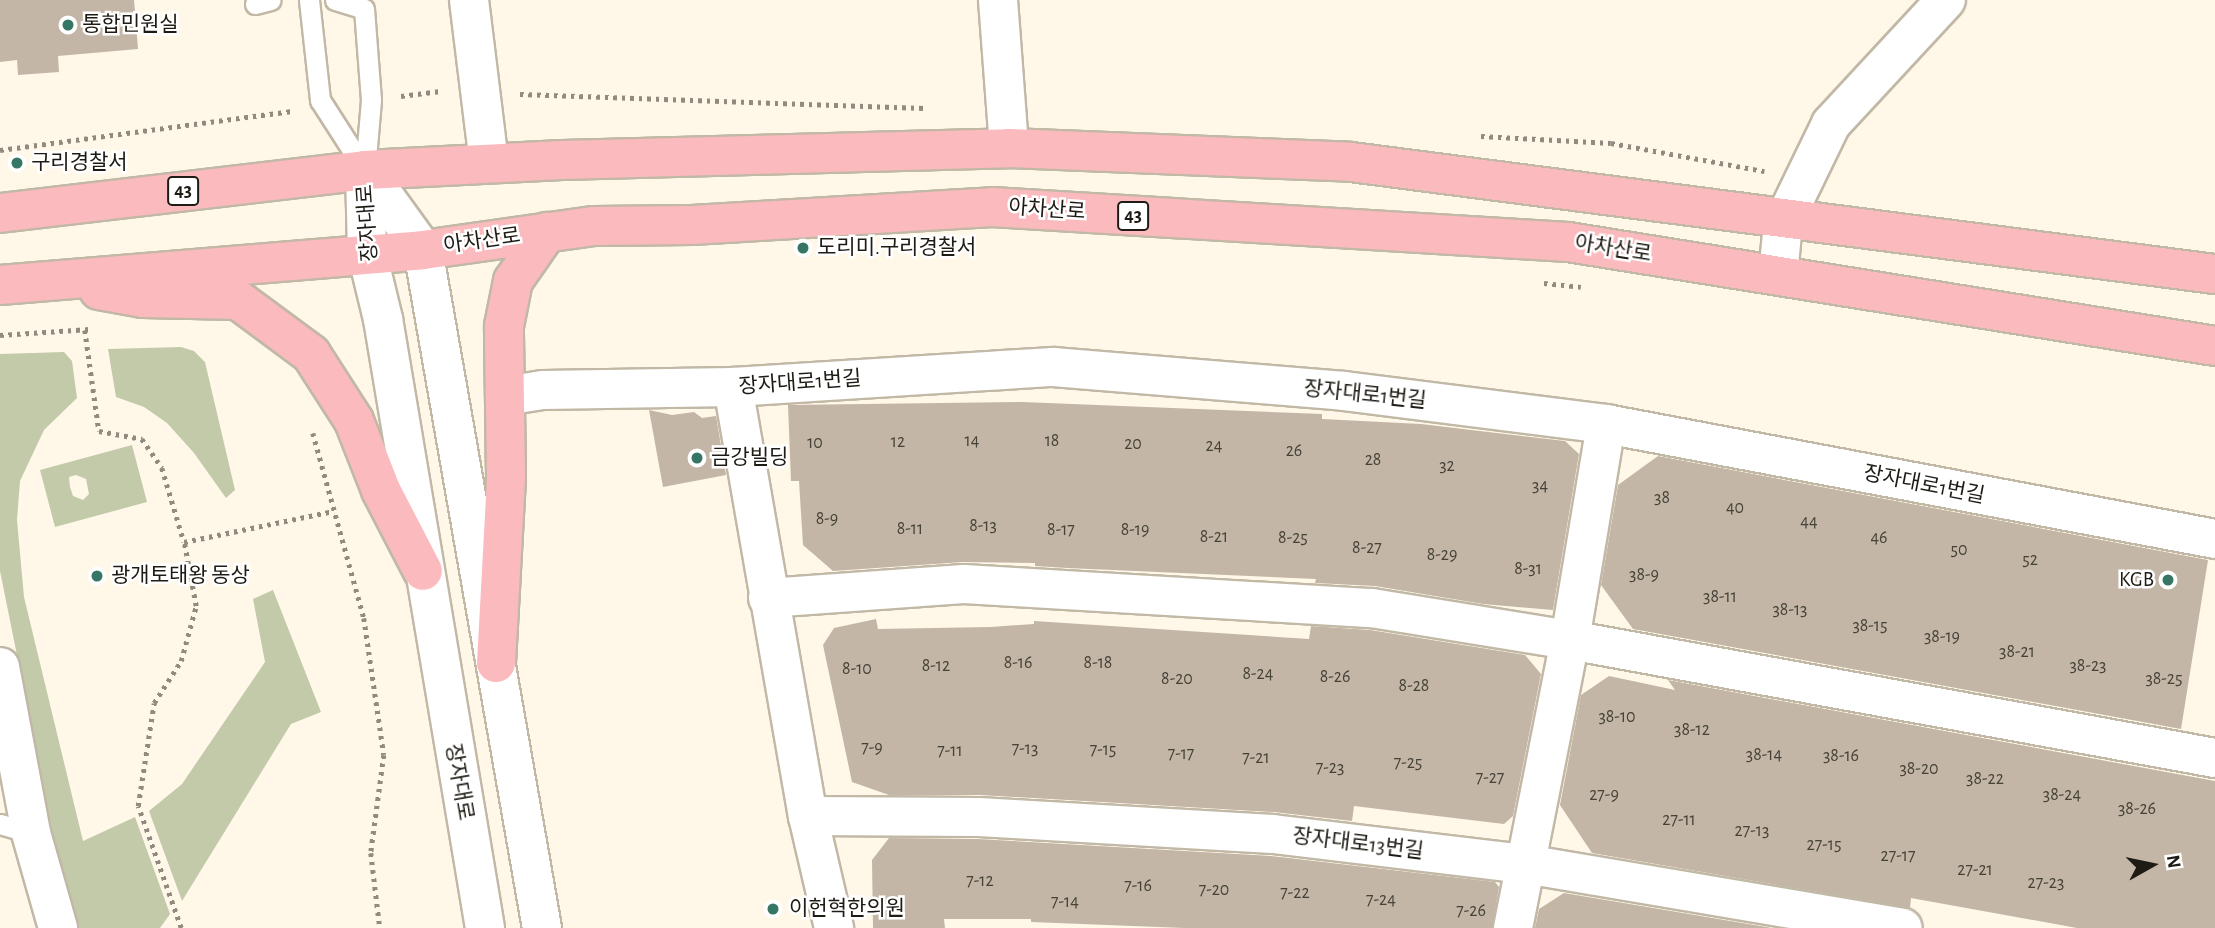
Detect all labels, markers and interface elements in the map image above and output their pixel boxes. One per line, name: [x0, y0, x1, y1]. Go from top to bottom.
place label: 통합민원실: [82, 12, 179, 38]
marker: 통합민원실: [60, 17, 76, 33]
place label: 구리경찰서: [31, 150, 128, 176]
marker: 구리경찰서: [9, 155, 25, 171]
road number: 43: [166, 176, 200, 206]
street label: 장자대로: [353, 184, 383, 262]
street label: 아차산로: [1008, 195, 1086, 225]
road number: 43: [1116, 200, 1150, 232]
street label: 아차산로: [442, 223, 522, 259]
street label: 아차산로: [1573, 231, 1653, 267]
place label: 도리미.구리경찰서: [817, 235, 976, 261]
marker: 도리미.구리경찰서: [795, 240, 811, 256]
street label: 장자대로1번길: [738, 366, 862, 400]
street label: 장자대로1번길: [1302, 376, 1428, 414]
house number: 14: [965, 430, 979, 452]
house number: 18: [1045, 430, 1059, 452]
house number: 12: [891, 431, 905, 453]
house number: 10: [807, 432, 823, 454]
house number: 20: [1124, 433, 1142, 455]
house number: 24: [1206, 435, 1222, 457]
house number: 26: [1286, 440, 1302, 462]
place label: 금강빌딩: [711, 445, 788, 471]
house number: 28: [1365, 449, 1381, 471]
marker: 금강빌딩: [689, 450, 705, 466]
house number: 32: [1439, 455, 1455, 477]
street label: 장자대로1번길: [1861, 461, 1987, 509]
house number: 34: [1532, 475, 1548, 497]
house number: 38: [1654, 487, 1670, 509]
house number: 40: [1726, 497, 1744, 519]
house number: 8-9: [816, 508, 838, 530]
house number: 44: [1800, 511, 1818, 533]
house number: 8-13: [969, 515, 997, 537]
house number: 8-11: [897, 518, 923, 540]
house number: 8-17: [1047, 519, 1075, 541]
house number: 8-19: [1121, 519, 1149, 541]
house number: 8-21: [1200, 526, 1228, 548]
house number: 8-25: [1278, 527, 1308, 549]
house number: 46: [1870, 527, 1888, 549]
house number: 8-27: [1352, 537, 1382, 559]
house number: 50: [1950, 539, 1968, 561]
house number: 8-29: [1427, 544, 1457, 566]
house number: 52: [2022, 549, 2038, 571]
house number: 8-31: [1514, 558, 1542, 580]
place label: 광개토태왕 동상: [111, 563, 250, 589]
house number: 38-9: [1629, 564, 1659, 586]
place label: KGB: [2119, 567, 2154, 593]
marker: 광개토태왕 동상: [89, 568, 105, 584]
marker: KGB: [2160, 572, 2176, 588]
house number: 38-11: [1703, 586, 1737, 608]
house number: 38-13: [1772, 599, 1808, 621]
house number: 38-15: [1852, 615, 1888, 637]
house number: 38-19: [1924, 626, 1960, 648]
house number: 38-21: [1999, 641, 2035, 663]
house number: 8-16: [1004, 652, 1032, 674]
house number: 8-18: [1084, 652, 1112, 674]
house number: 8-12: [922, 655, 950, 677]
house number: 38-23: [2069, 655, 2107, 677]
house number: 8-10: [842, 658, 872, 680]
house number: 8-24: [1243, 663, 1273, 685]
house number: 8-26: [1320, 666, 1350, 688]
house number: 8-20: [1161, 668, 1193, 690]
house number: 38-25: [2145, 668, 2183, 690]
house number: 8-28: [1399, 675, 1429, 697]
house number: 38-10: [1598, 706, 1636, 728]
house number: 38-12: [1674, 719, 1710, 741]
house number: 7-9: [861, 737, 883, 759]
house number: 7-13: [1012, 738, 1038, 760]
house number: 7-15: [1090, 739, 1116, 761]
house number: 7-11: [937, 740, 963, 762]
street label: 장자대로: [440, 742, 478, 822]
house number: 7-17: [1168, 743, 1194, 765]
house number: 38-14: [1746, 744, 1782, 766]
house number: 38-16: [1823, 745, 1859, 767]
house number: 7-21: [1242, 747, 1270, 769]
house number: 7-25: [1394, 752, 1422, 774]
house number: 7-23: [1316, 757, 1344, 779]
house number: 38-20: [1899, 758, 1939, 780]
house number: 7-27: [1476, 767, 1504, 789]
house number: 38-22: [1966, 768, 2004, 790]
house number: 27-9: [1589, 784, 1619, 806]
house number: 38-24: [2043, 784, 2081, 806]
house number: 38-26: [2118, 798, 2156, 820]
house number: 27-11: [1662, 809, 1696, 831]
house number: 27-13: [1735, 820, 1769, 842]
street label: 장자대로13번길: [1291, 823, 1425, 865]
north arrow: [2117, 830, 2187, 900]
house number: 27-15: [1807, 834, 1841, 856]
house number: 27-17: [1881, 845, 1915, 867]
text: N: [2163, 854, 2184, 870]
house number: 27-21: [1957, 859, 1993, 881]
house number: 7-12: [966, 870, 994, 892]
house number: 27-23: [2028, 872, 2064, 894]
house number: 7-16: [1124, 875, 1152, 897]
house number: 7-20: [1199, 879, 1229, 901]
house number: 7-22: [1280, 882, 1310, 904]
house number: 7-24: [1366, 889, 1396, 911]
house number: 7-14: [1051, 891, 1079, 913]
place label: 이헌혁한의원: [789, 896, 905, 922]
marker: 이헌혁한의원: [763, 899, 783, 919]
house number: 7-26: [1456, 900, 1486, 922]

